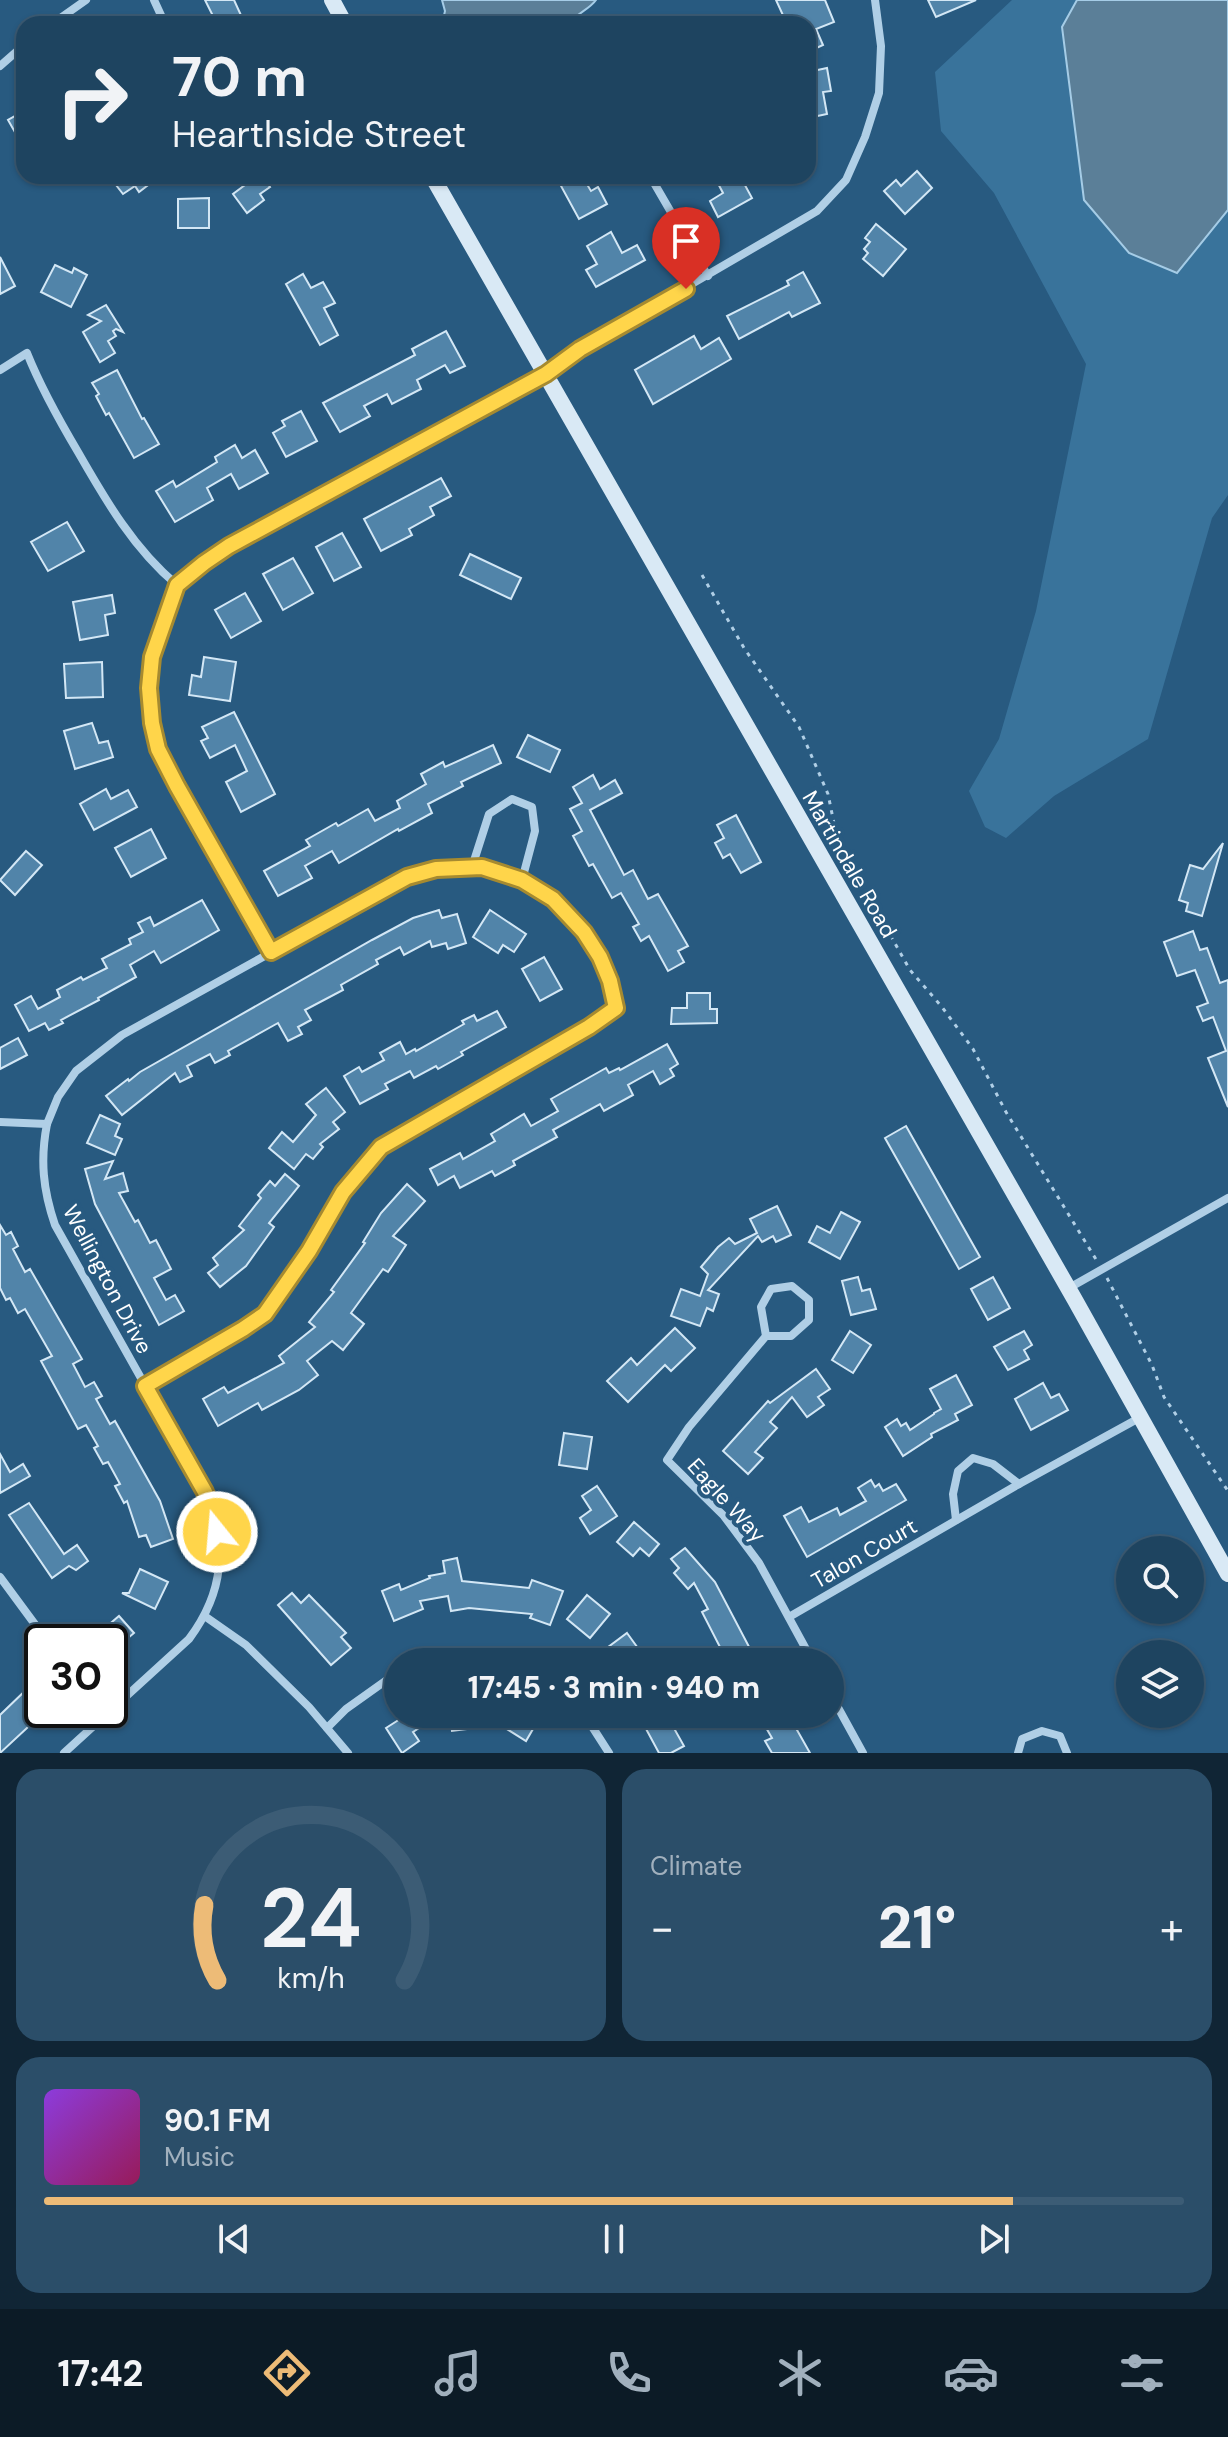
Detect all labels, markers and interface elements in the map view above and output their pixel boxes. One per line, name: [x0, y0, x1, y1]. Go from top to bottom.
text: 70 m: [172, 40, 307, 113]
icon: right: [40, 48, 144, 152]
text: Hearthside Street: [172, 111, 466, 158]
pin: [652, 207, 720, 289]
icon: arrive: [664, 219, 708, 263]
street label: Martindale Road: [796, 785, 903, 943]
street label: Wellington Drive: [56, 1200, 159, 1359]
street label: Eagle Way: [681, 1452, 772, 1549]
position arrow: [175, 1490, 259, 1574]
street label: Talon Court: [806, 1512, 922, 1595]
map controls: [1116, 1536, 1204, 1728]
button: search: [1116, 1536, 1204, 1624]
speed limit sign: 30: [24, 1624, 128, 1728]
button: layers: [1116, 1640, 1204, 1728]
text: 17:45 · 3 min · 940 m: [468, 1668, 760, 1707]
text: Climate: [650, 1849, 742, 1883]
text: 24: [260, 1864, 362, 1973]
text: 21°: [878, 1888, 956, 1967]
text: −: [650, 1899, 674, 1957]
text: +: [1160, 1899, 1184, 1957]
text: km/h: [277, 1960, 345, 1997]
text: 90.1 FM: [164, 2101, 271, 2140]
text: Music: [164, 2140, 235, 2174]
icon: previous: [212, 2217, 256, 2261]
icon: pause: [592, 2217, 636, 2261]
icon: next: [972, 2217, 1016, 2261]
icon: directions: [259, 2345, 315, 2401]
icon: music: [430, 2345, 486, 2401]
icon: phone: [601, 2345, 657, 2401]
icon: climate: [772, 2345, 828, 2401]
icon: car: [943, 2345, 999, 2401]
icon: filters: [1114, 2345, 1170, 2401]
text: 17:42: [58, 2350, 143, 2397]

